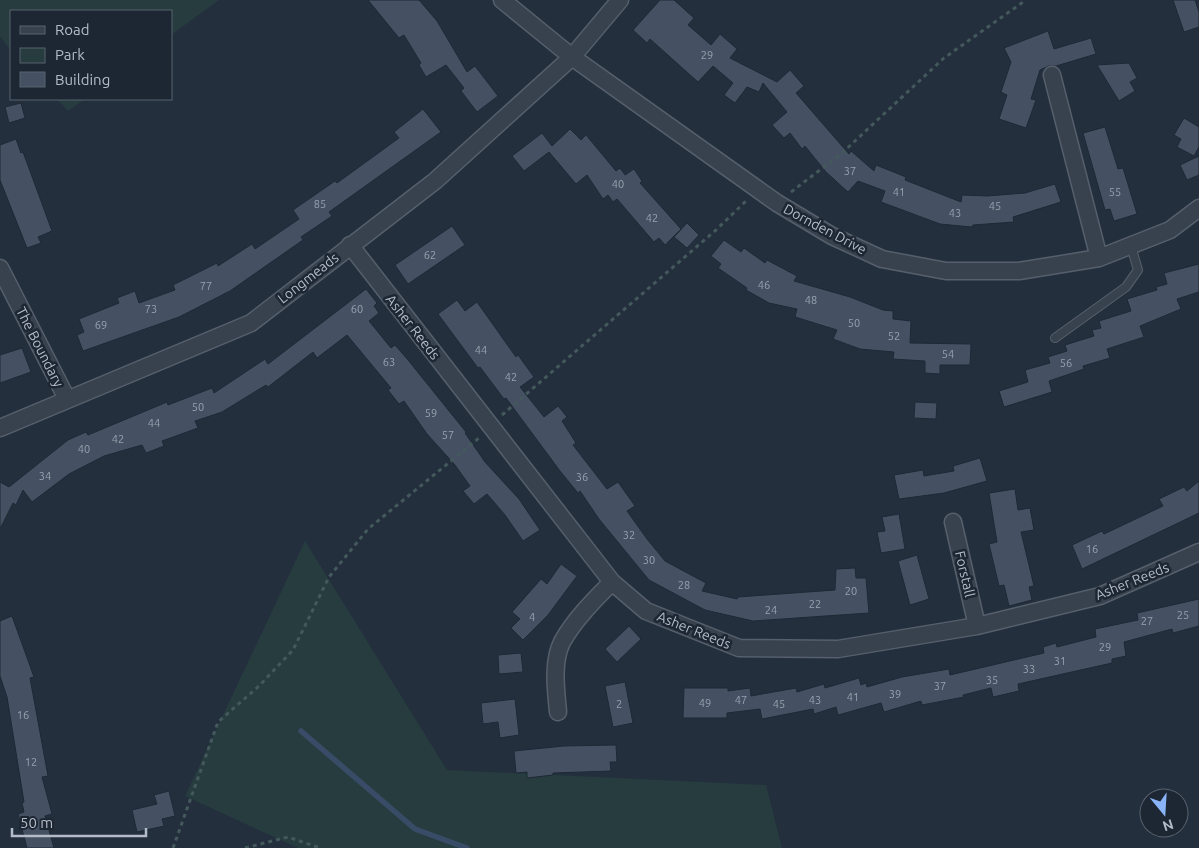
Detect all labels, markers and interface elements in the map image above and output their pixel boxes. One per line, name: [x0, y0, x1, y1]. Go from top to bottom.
legend: [10, 10, 172, 100]
text: Road: [55, 21, 90, 38]
text: Park: [55, 46, 85, 63]
house number: 29: [701, 49, 713, 61]
text: Building: [55, 71, 110, 88]
house number: 37: [844, 165, 856, 177]
house number: 40: [612, 178, 624, 190]
house number: 41: [893, 186, 905, 198]
house number: 55: [1109, 186, 1121, 198]
house number: 85: [314, 198, 326, 210]
street label: Dornden Drive: [781, 200, 869, 258]
house number: 45: [989, 200, 1001, 212]
house number: 43: [949, 207, 961, 219]
house number: 42: [646, 212, 658, 224]
street label: Longmeads: [274, 249, 342, 307]
house number: 62: [424, 249, 436, 261]
house number: 46: [758, 279, 770, 291]
house number: 77: [200, 280, 212, 292]
street label: Asher Reeds: [383, 291, 443, 363]
house number: 48: [805, 294, 817, 306]
house number: 73: [145, 303, 157, 315]
house number: 60: [351, 303, 363, 315]
street label: The Boundary: [13, 304, 67, 390]
house number: 50: [848, 317, 860, 329]
house number: 69: [95, 319, 107, 331]
house number: 52: [888, 330, 900, 342]
house number: 44: [475, 344, 487, 356]
house number: 54: [942, 348, 954, 360]
house number: 63: [383, 356, 395, 368]
house number: 56: [1060, 357, 1072, 369]
house number: 42: [505, 371, 517, 383]
house number: 50: [192, 401, 204, 413]
house number: 59: [425, 407, 437, 419]
house number: 44: [148, 417, 160, 429]
house number: 57: [442, 429, 454, 441]
house number: 42: [112, 433, 124, 445]
house number: 40: [78, 443, 90, 455]
house number: 34: [39, 470, 51, 482]
house number: 36: [576, 471, 588, 483]
house number: 32: [623, 529, 635, 541]
house number: 16: [1086, 543, 1098, 555]
street label: Forstall: [952, 549, 978, 599]
house number: 30: [643, 554, 655, 566]
street label: Asher Reeds: [1093, 559, 1171, 603]
house number: 28: [678, 579, 690, 591]
house number: 20: [845, 585, 857, 597]
house number: 22: [809, 598, 821, 610]
house number: 24: [765, 604, 777, 616]
street label: Asher Reeds: [655, 608, 733, 652]
house number: 25: [1177, 609, 1189, 621]
house number: 4: [529, 611, 535, 623]
house number: 27: [1141, 615, 1153, 627]
house number: 29: [1099, 641, 1111, 653]
house number: 31: [1054, 655, 1066, 667]
house number: 33: [1023, 663, 1035, 675]
house number: 35: [986, 674, 998, 686]
house number: 37: [934, 680, 946, 692]
house number: 39: [889, 688, 901, 700]
house number: 41: [847, 691, 859, 703]
house number: 47: [735, 694, 747, 706]
house number: 43: [809, 694, 821, 706]
house number: 49: [699, 697, 711, 709]
house number: 2: [616, 698, 622, 710]
house number: 45: [773, 698, 785, 710]
house number: 16: [17, 709, 29, 721]
house number: 12: [25, 756, 37, 768]
north arrow: [1139, 788, 1189, 838]
scale bar: [12, 806, 146, 838]
text: 50 m: [20, 814, 53, 831]
text: N: [1161, 816, 1175, 835]

